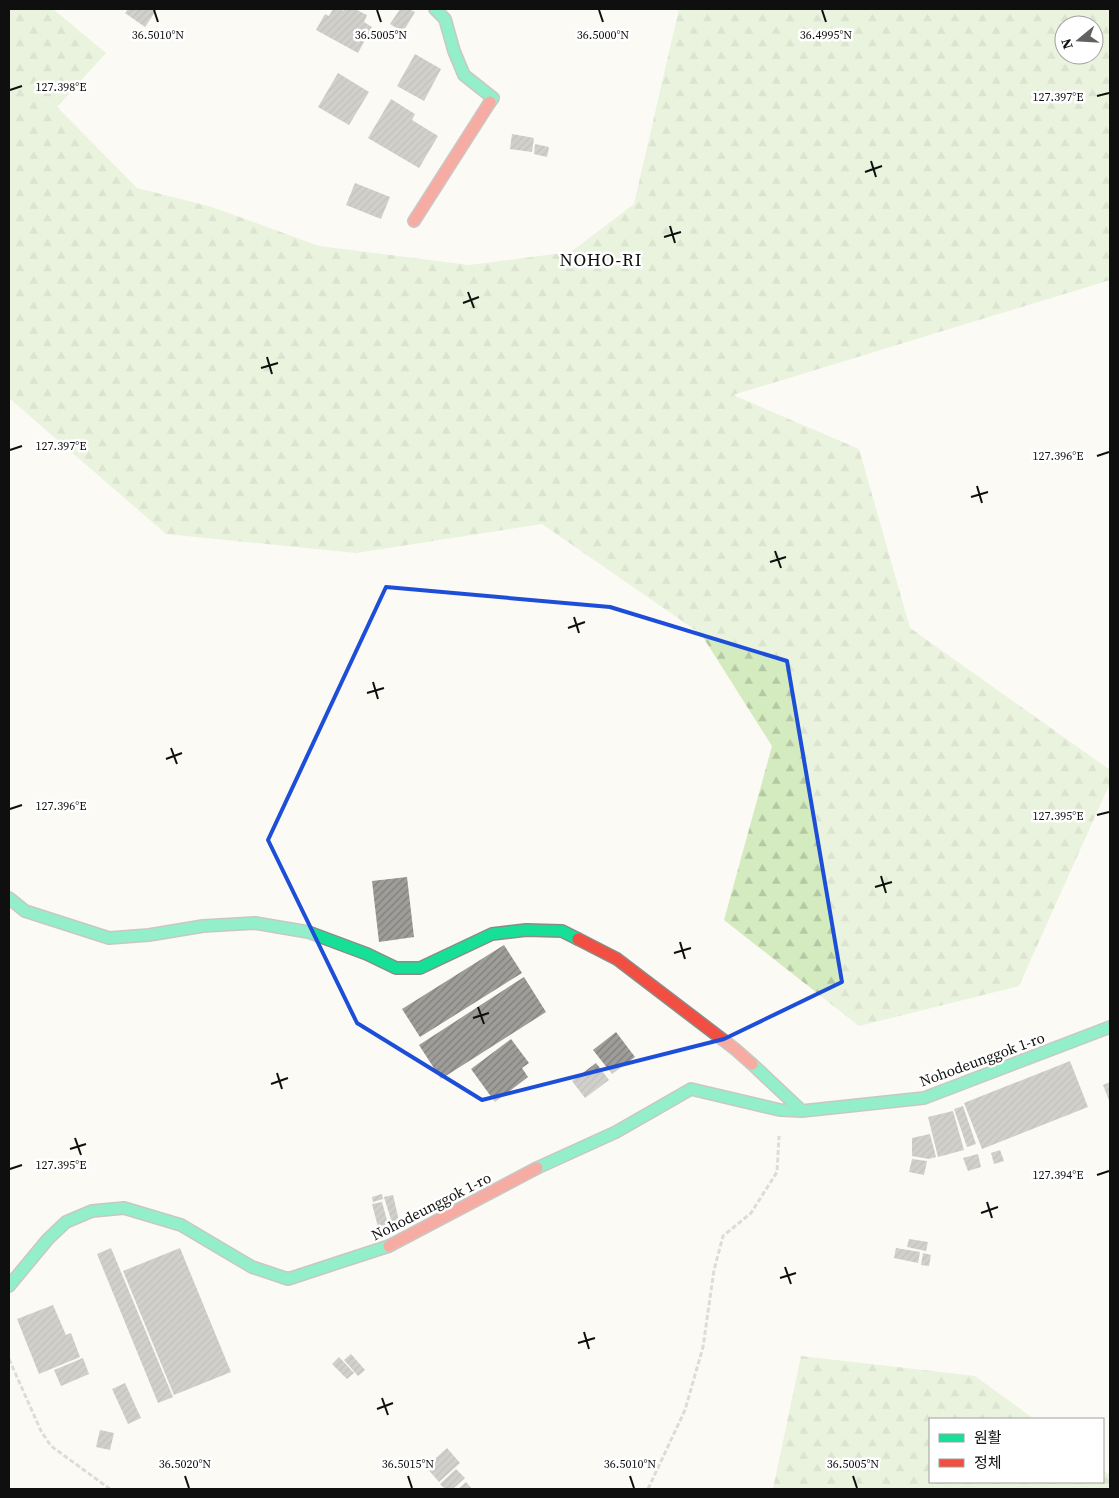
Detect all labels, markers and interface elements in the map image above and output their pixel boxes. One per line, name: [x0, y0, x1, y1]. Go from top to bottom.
north arrow: [1054, 15, 1104, 65]
text: 36.5010°N: [132, 27, 184, 43]
text: 36.5005°N: [355, 27, 407, 43]
text: 36.5000°N: [577, 27, 629, 43]
text: 36.4995°N: [800, 27, 852, 43]
text: N: [1056, 36, 1078, 52]
text: 127.398°E: [36, 79, 86, 95]
text: 127.397°E: [1033, 89, 1083, 105]
district label: NOHO-RI: [560, 247, 642, 272]
text: 127.397°E: [36, 438, 86, 454]
text: 127.396°E: [1033, 448, 1083, 464]
text: 127.396°E: [36, 798, 86, 814]
text: 127.395°E: [1033, 808, 1083, 824]
street label: Nohodeunggok 1-ro: [916, 1027, 1048, 1091]
text: 127.395°E: [36, 1157, 86, 1173]
street label: Nohodeunggok 1-ro: [368, 1167, 494, 1245]
text: 127.394°E: [1033, 1167, 1083, 1183]
legend: [929, 1418, 1104, 1483]
text: 원활: [974, 1427, 1002, 1448]
text: 정체: [974, 1452, 1002, 1473]
text: 36.5020°N: [159, 1456, 211, 1472]
text: 36.5015°N: [382, 1456, 434, 1472]
text: 36.5010°N: [604, 1456, 656, 1472]
text: 36.5005°N: [827, 1456, 879, 1472]

